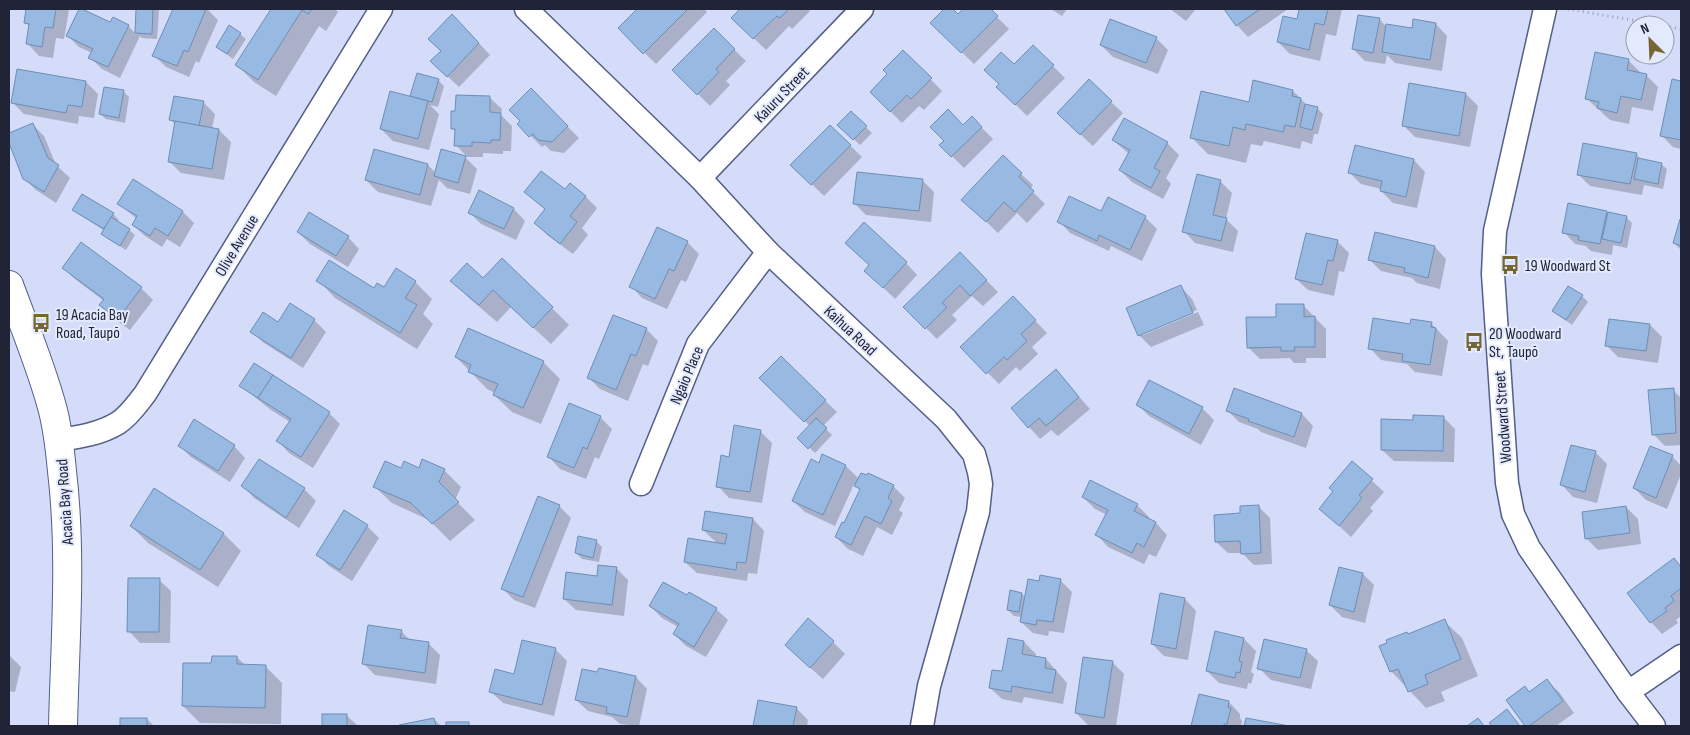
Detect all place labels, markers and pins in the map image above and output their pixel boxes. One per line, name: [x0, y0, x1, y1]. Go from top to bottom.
bus stop icon: 19 Woodward St: [1499, 254, 1521, 276]
place label: 19 Woodward St: [1525, 257, 1611, 276]
place label: 19 Acacia Bay Road, Taupō: [56, 306, 128, 343]
bus stop icon: 19 Acacia Bay Road, Taupō: [30, 312, 52, 334]
place label: 20 Woodward St, Taupō: [1489, 325, 1561, 362]
bus stop icon: 20 Woodward St, Taupō: [1463, 331, 1485, 353]

